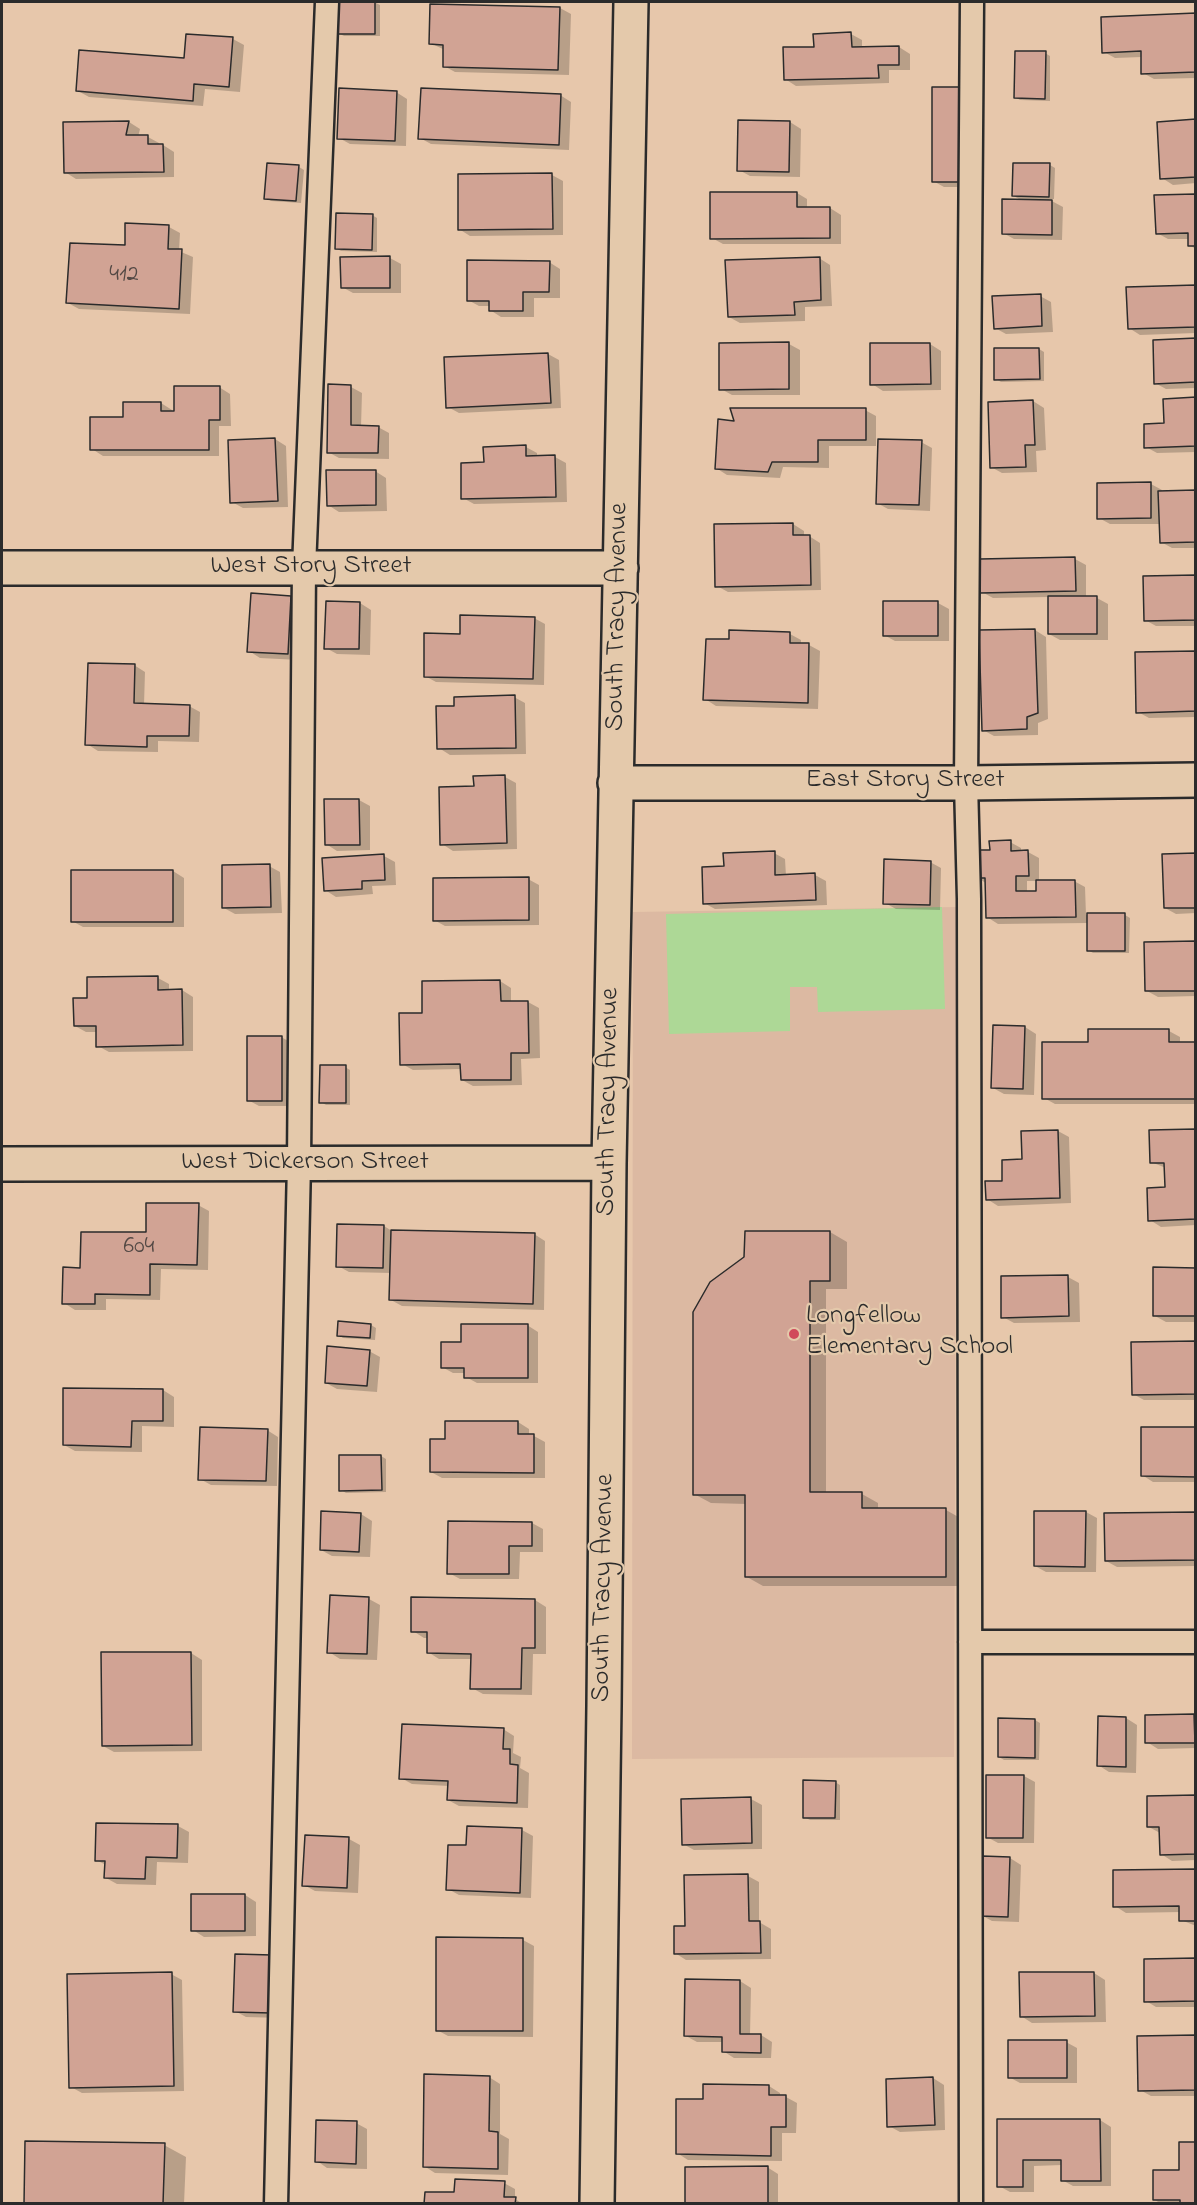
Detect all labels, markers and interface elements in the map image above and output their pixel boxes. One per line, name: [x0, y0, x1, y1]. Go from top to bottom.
house number: 412: [109, 262, 139, 290]
street label: South Tracy Avenue: [601, 503, 637, 731]
street label: West Story Street: [210, 552, 412, 584]
street label: East Story Street: [805, 766, 1005, 798]
street label: South Tracy Avenue: [592, 988, 628, 1216]
street label: West Dickerson Street: [181, 1148, 429, 1180]
house number: 604: [124, 1234, 154, 1262]
place label: Longfellow Elementary School: [806, 1302, 1013, 1365]
marker: Longfellow Elementary School: [787, 1327, 801, 1341]
street label: South Tracy Avenue: [587, 1474, 623, 1702]

